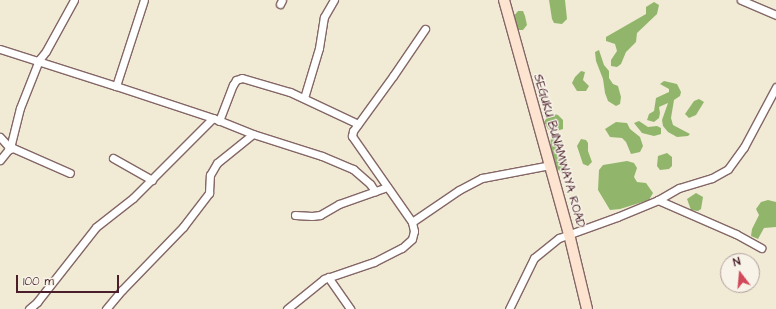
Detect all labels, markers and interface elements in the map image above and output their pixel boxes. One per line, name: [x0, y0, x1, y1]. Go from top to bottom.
street label: SEGUKU BUNAMWAYA ROAD: [530, 73, 588, 229]
north arrow: [720, 253, 760, 293]
text: N: [731, 254, 742, 270]
scale bar: [18, 267, 121, 293]
text: 100 m: [23, 273, 54, 290]

